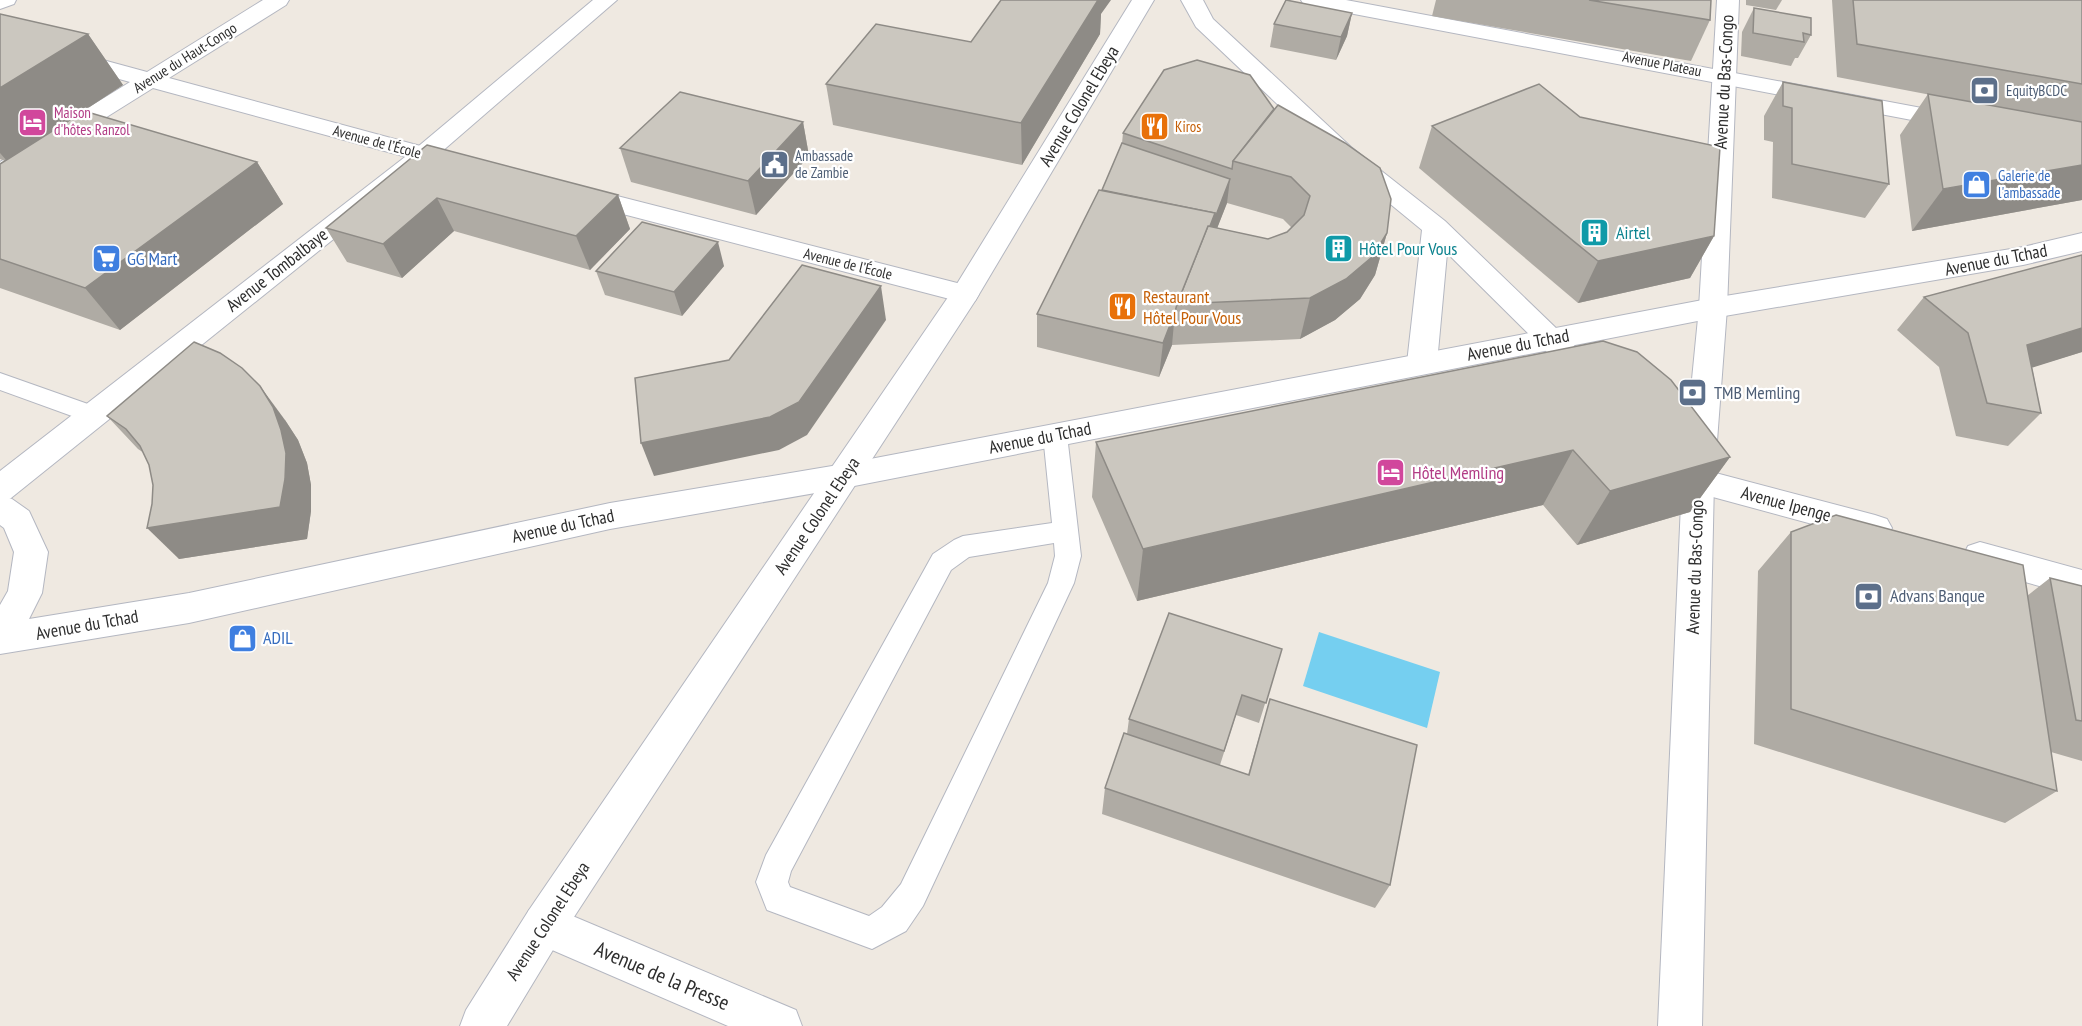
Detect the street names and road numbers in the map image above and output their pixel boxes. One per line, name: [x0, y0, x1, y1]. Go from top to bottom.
street label: Avenue du Bas-Congo: [1708, 14, 1739, 150]
street label: Avenue du Haut-Congo: [129, 18, 240, 97]
street label: Avenue Colonel Ebeya: [1033, 41, 1124, 170]
street label: Avenue Plateau: [1621, 47, 1703, 80]
street label: Avenue de l’École: [331, 121, 423, 162]
street label: Avenue Tombalbaye: [221, 223, 332, 317]
street label: Avenue du Tchad: [1943, 238, 2049, 281]
street label: Avenue de l’École: [802, 243, 894, 284]
street label: Avenue du Tchad: [1465, 323, 1571, 366]
street label: Avenue du Tchad: [987, 416, 1093, 459]
street label: Avenue Colonel Ebeya: [769, 453, 864, 579]
street label: Avenue Ipenge: [1739, 481, 1834, 527]
street label: Avenue du Bas-Congo: [1681, 499, 1708, 635]
street label: Avenue du Tchad: [510, 503, 616, 548]
street label: Avenue du Tchad: [34, 604, 140, 645]
street label: Avenue Colonel Ebeya: [501, 857, 594, 984]
street label: Avenue de la Presse: [591, 935, 734, 1016]

